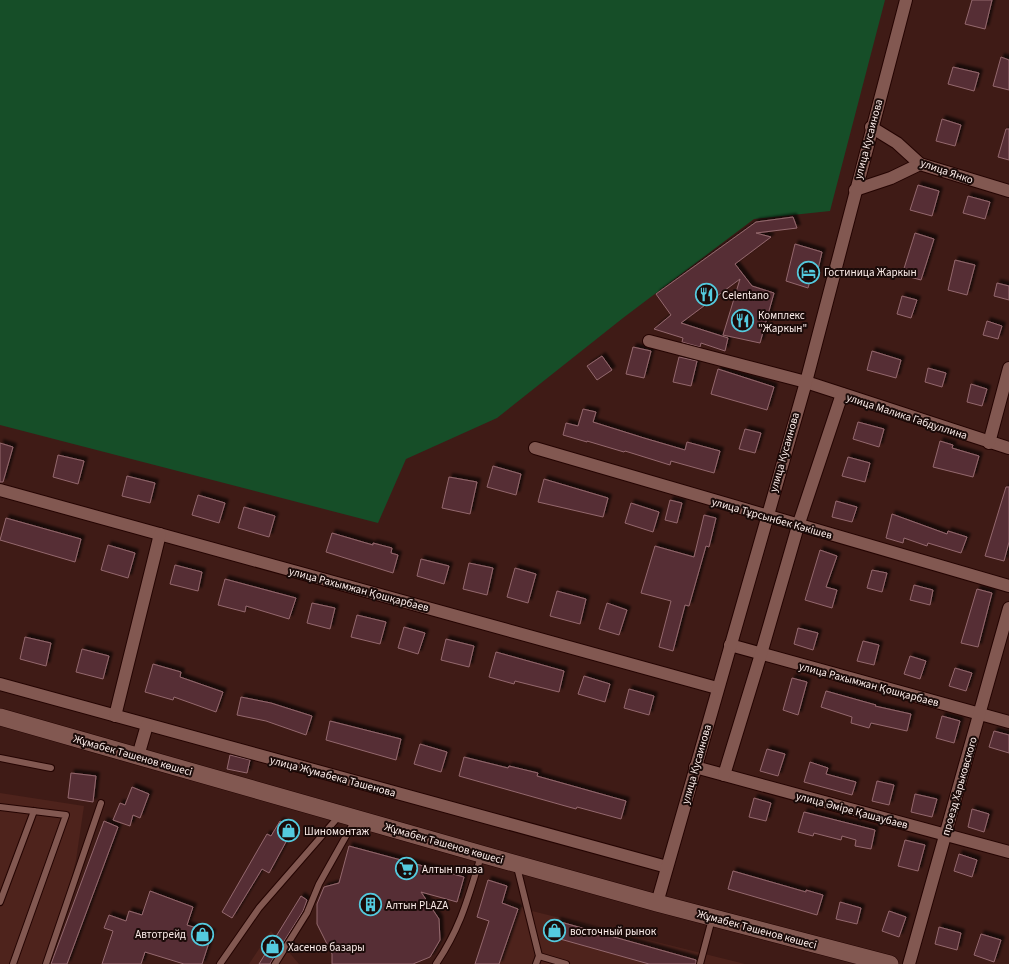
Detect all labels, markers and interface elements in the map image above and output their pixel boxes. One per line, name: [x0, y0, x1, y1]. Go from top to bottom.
street label: улица Кусаинова: [851, 97, 886, 181]
street label: улица Янко: [918, 155, 975, 188]
hotel icon: Гостиница Жаркын: [795, 259, 821, 285]
place label: Гостиница Жаркын: [824, 265, 917, 280]
restaurant icon: Celentano: [693, 282, 719, 308]
place label: Celentano: [722, 288, 769, 303]
restaurant icon: Комплекс "Жаркын": [730, 308, 756, 334]
place label: Комплекс "Жаркын": [758, 308, 807, 336]
street label: улица Малика Габдуллина: [845, 390, 969, 443]
street label: улица Кусаинова: [766, 411, 803, 494]
street label: улица Тұрсынбек Кәкішев: [710, 494, 834, 543]
street label: улица Рахымжан Қошқарбаев: [287, 564, 431, 615]
street label: улица Рахымжан Қошқарбаев: [797, 659, 941, 710]
street label: улица Кусаинова: [678, 723, 715, 806]
street label: Жұмабек Тәшенов көшесі: [72, 731, 194, 780]
street label: проезд Харьковского: [938, 735, 981, 837]
street label: улица Жумабека Ташенова: [268, 752, 397, 801]
street label: улица Әміре Қашаубаев: [794, 788, 910, 833]
shop icon: Шиномонтаж: [275, 818, 301, 844]
street label: Жұмабек Тәшенов көшесі: [383, 819, 505, 868]
place label: Шиномонтаж: [304, 824, 369, 839]
supermarket icon: Алтын плаза: [394, 856, 420, 882]
place label: Алтын плаза: [422, 862, 483, 877]
building icon: Алтын PLAZA: [358, 892, 384, 918]
place label: Алтын PLAZA: [386, 898, 448, 913]
street label: Жұмабек Тәшенов көшесі: [695, 906, 818, 953]
shop icon: восточный рынок: [542, 918, 568, 944]
shop icon: Автотрейд: [189, 921, 215, 947]
place label: восточный рынок: [570, 924, 657, 939]
place label: Автотрейд: [135, 927, 186, 942]
shop icon: Хасенов базары: [259, 934, 285, 960]
place label: Хасенов базары: [288, 940, 365, 955]

